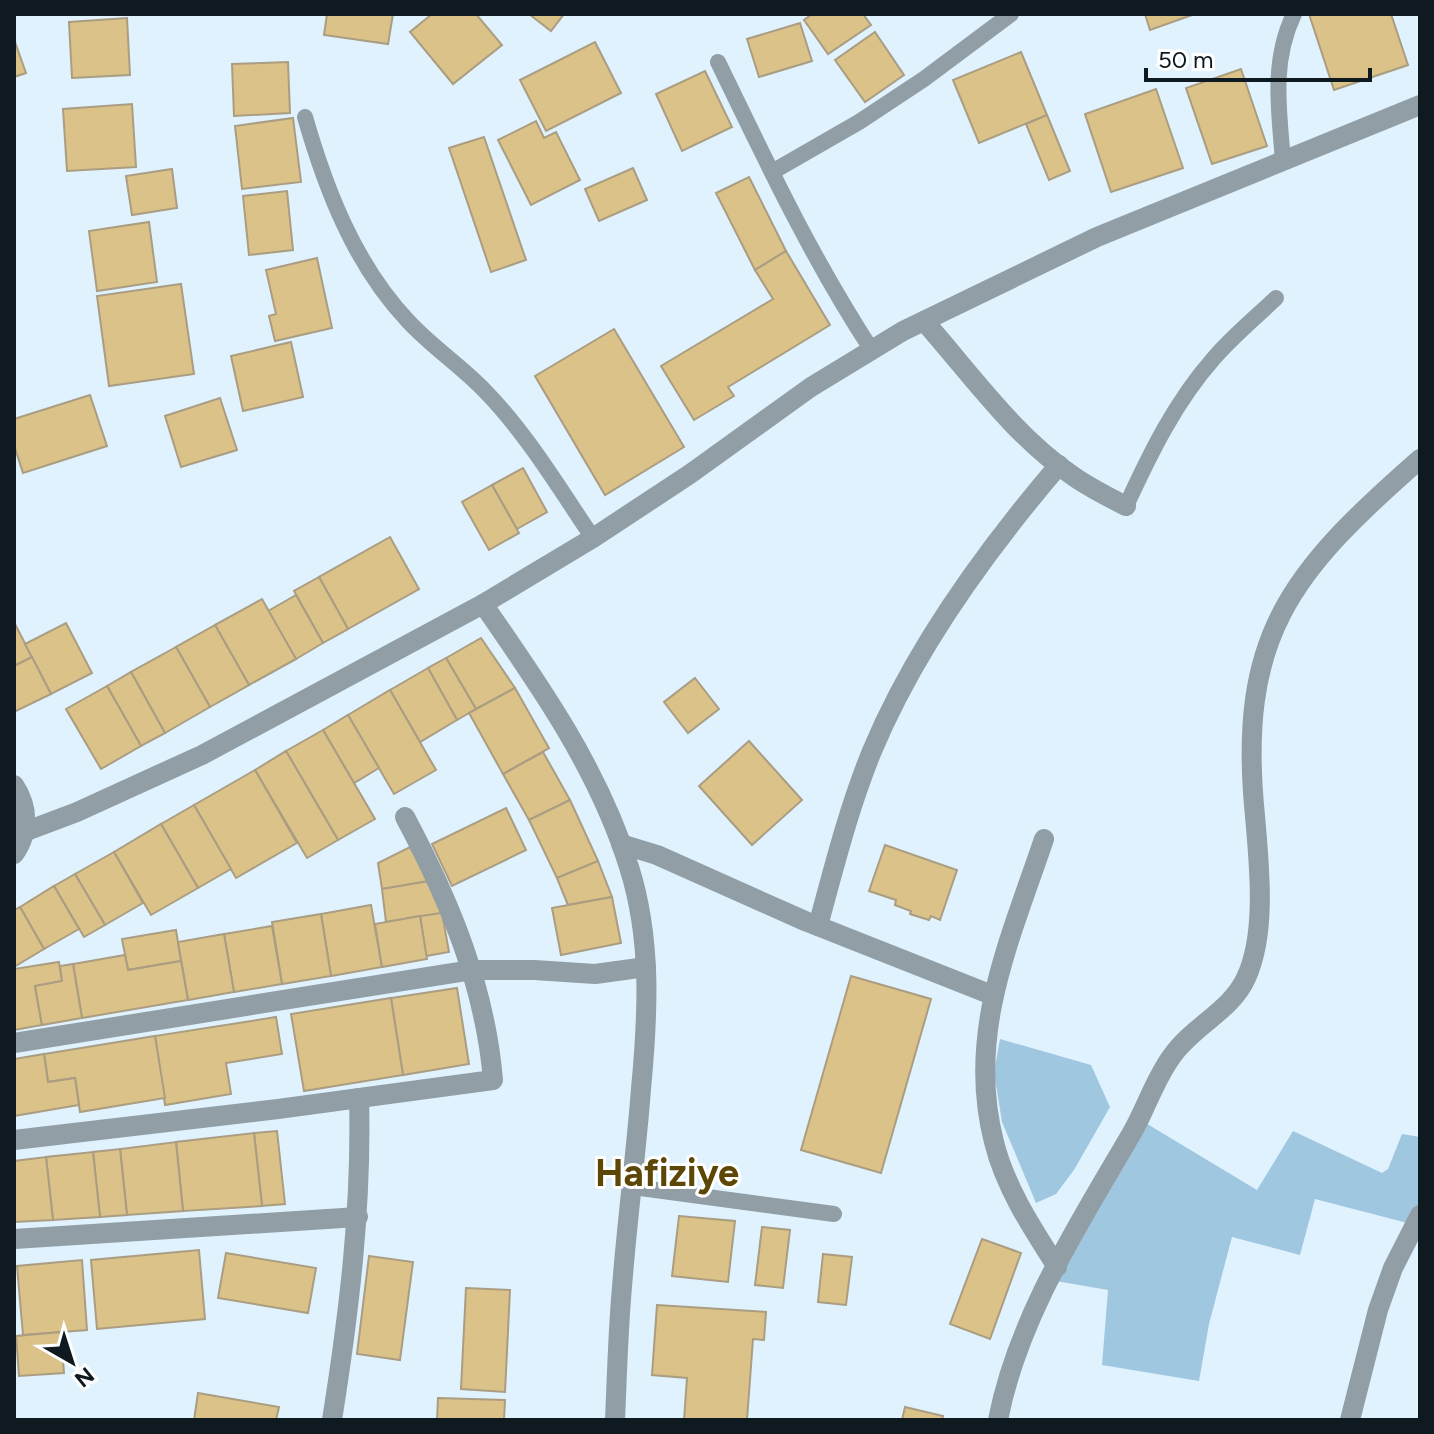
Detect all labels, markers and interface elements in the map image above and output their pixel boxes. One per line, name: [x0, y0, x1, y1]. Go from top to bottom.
scale bar: [1146, 32, 1370, 82]
text: 50 m: [1158, 45, 1214, 74]
district label: Hafiziye: [595, 1150, 739, 1196]
north arrow: [32, 1322, 112, 1402]
text: N: [69, 1361, 99, 1393]

